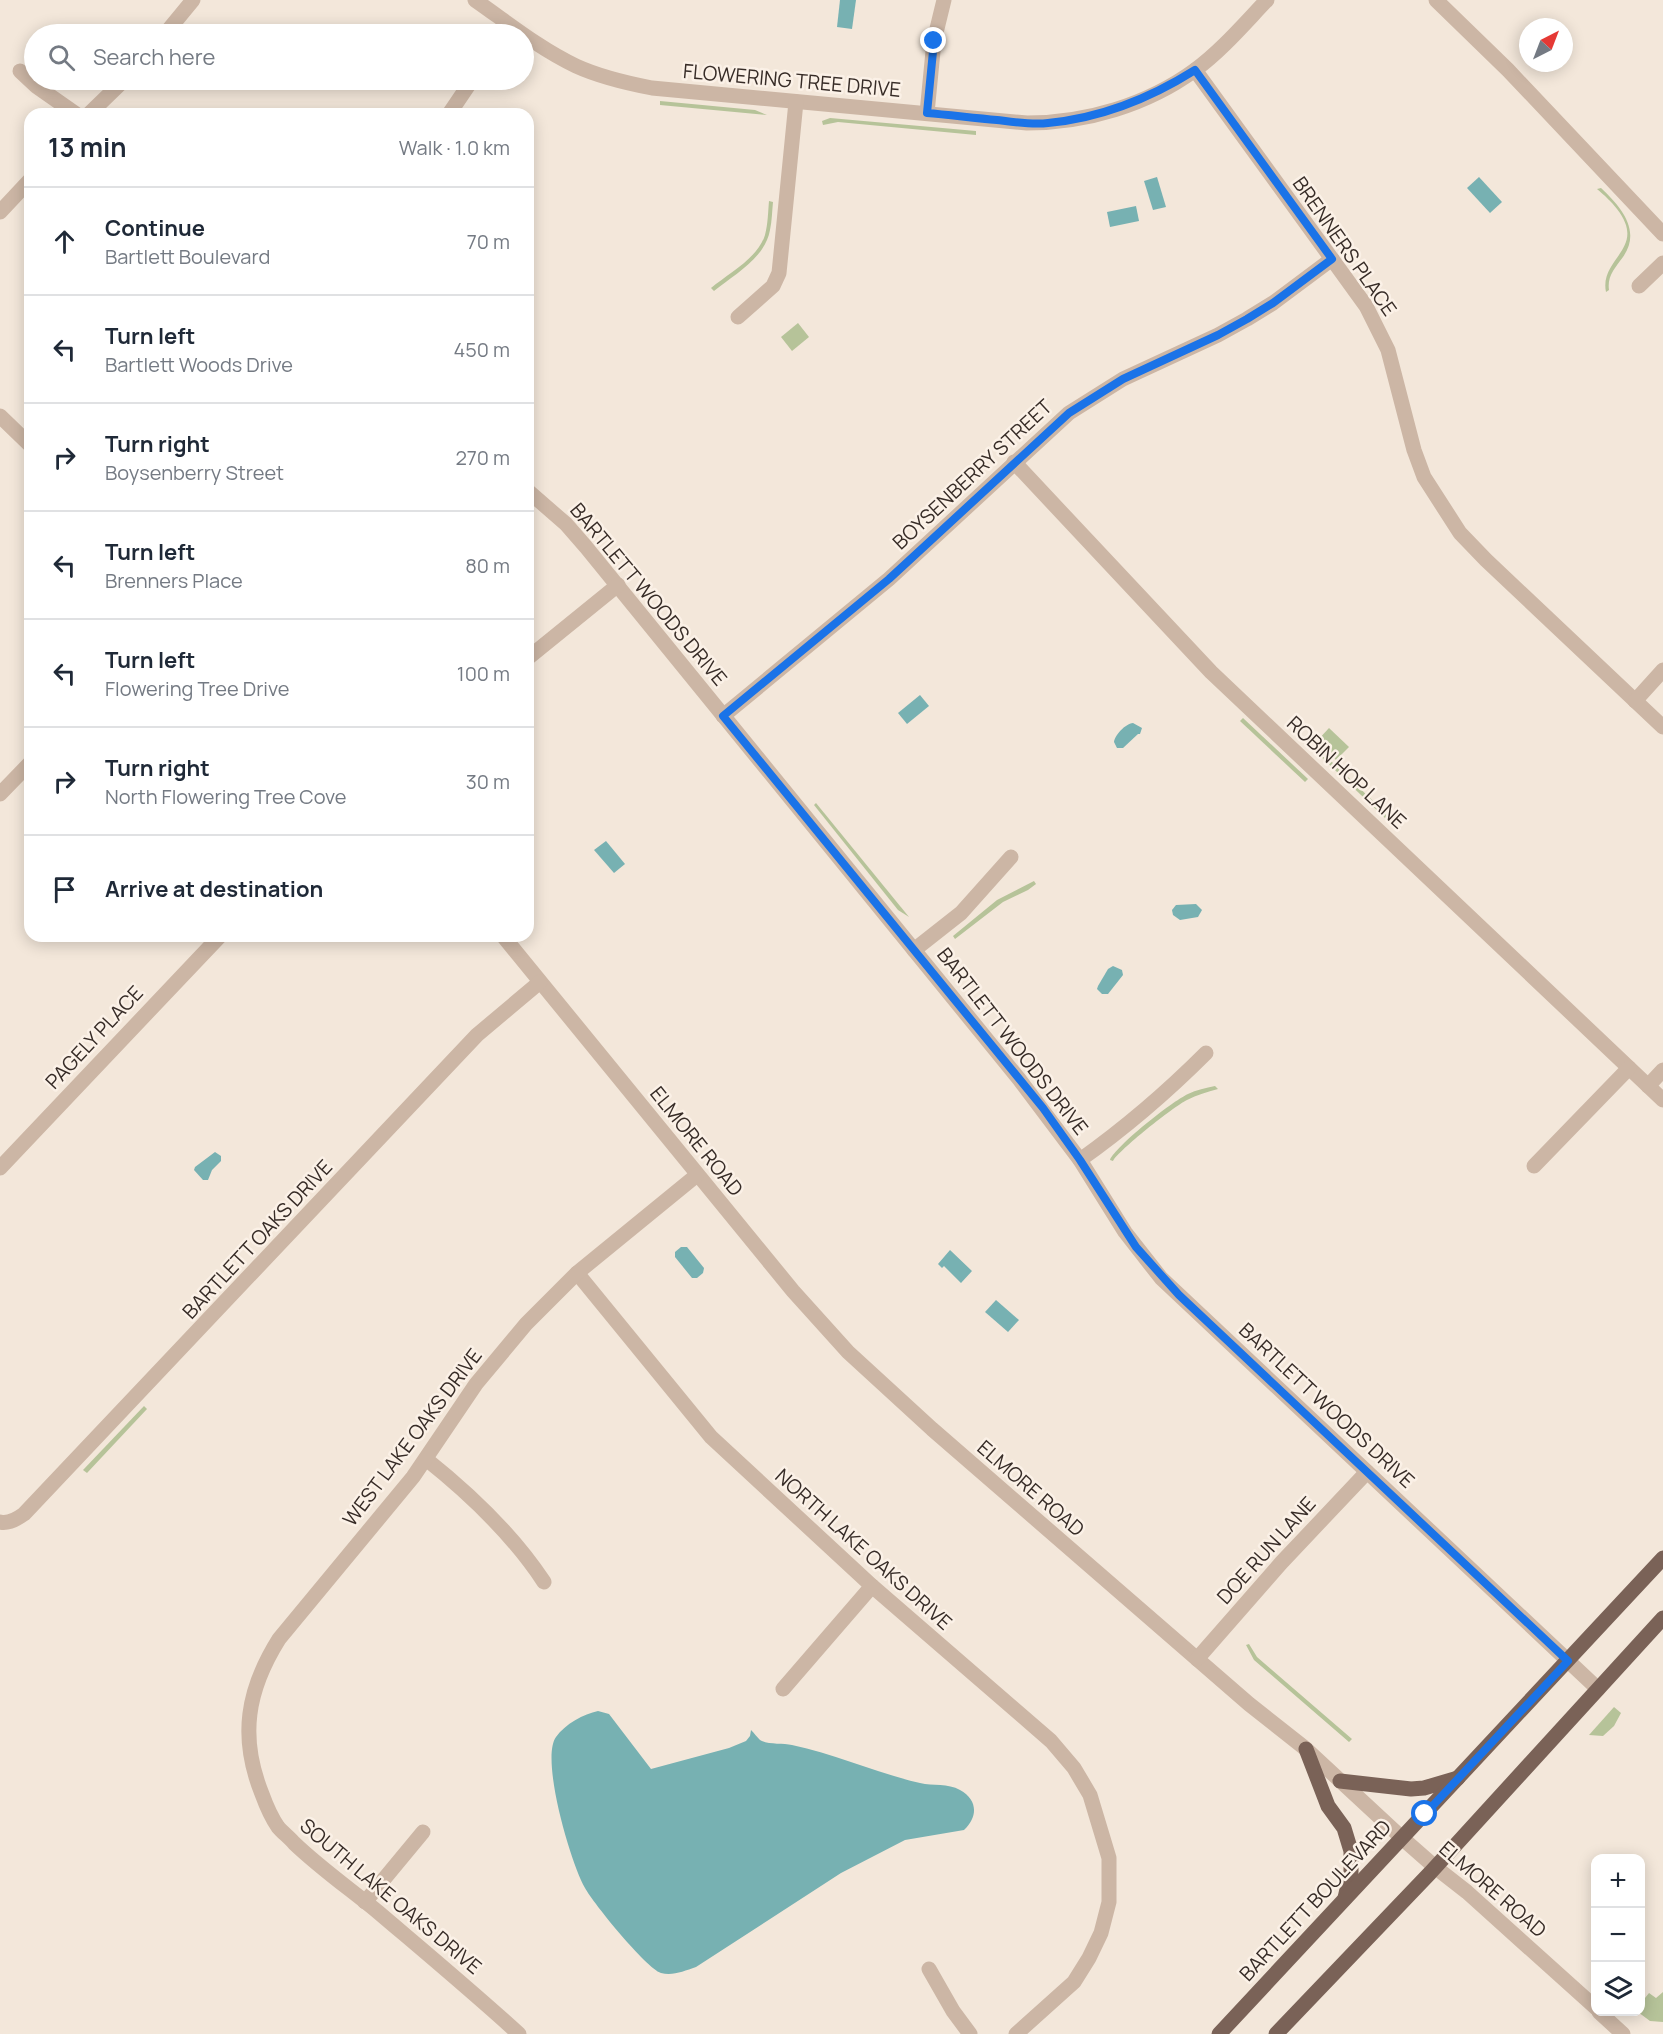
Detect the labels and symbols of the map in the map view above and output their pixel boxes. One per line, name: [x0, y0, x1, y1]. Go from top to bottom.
north arrow: [1519, 18, 1573, 72]
route end: [920, 27, 946, 53]
street label: FLOWERING TREE DRIVE: [682, 57, 902, 103]
street label: BRENNERS PLACE: [1287, 171, 1403, 321]
street label: BOYSENBERRY STREET: [886, 393, 1058, 555]
street label: BARTLETT WOODS DRIVE: [565, 497, 733, 691]
street label: ROBIN HOP LANE: [1282, 710, 1412, 834]
street label: BARTLETT WOODS DRIVE: [931, 942, 1095, 1140]
street label: PAGELY PLACE: [39, 980, 149, 1094]
street label: ELMORE ROAD: [644, 1081, 750, 1201]
street label: BARTLETT OAKS DRIVE: [176, 1154, 338, 1324]
street label: BARTLETT WOODS DRIVE: [1233, 1316, 1421, 1494]
street label: WEST LAKE OAKS DRIVE: [336, 1343, 488, 1531]
street label: ELMORE ROAD: [972, 1434, 1090, 1542]
street label: NORTH LAKE OAKS DRIVE: [770, 1462, 958, 1636]
street label: DOE RUN LANE: [1211, 1491, 1321, 1609]
route start: [1411, 1800, 1437, 1826]
street label: SOUTH LAKE OAKS DRIVE: [295, 1812, 487, 1980]
street label: BARTLETT BOULEVARD: [1233, 1814, 1397, 1986]
street label: ELMORE ROAD: [1434, 1835, 1552, 1943]

